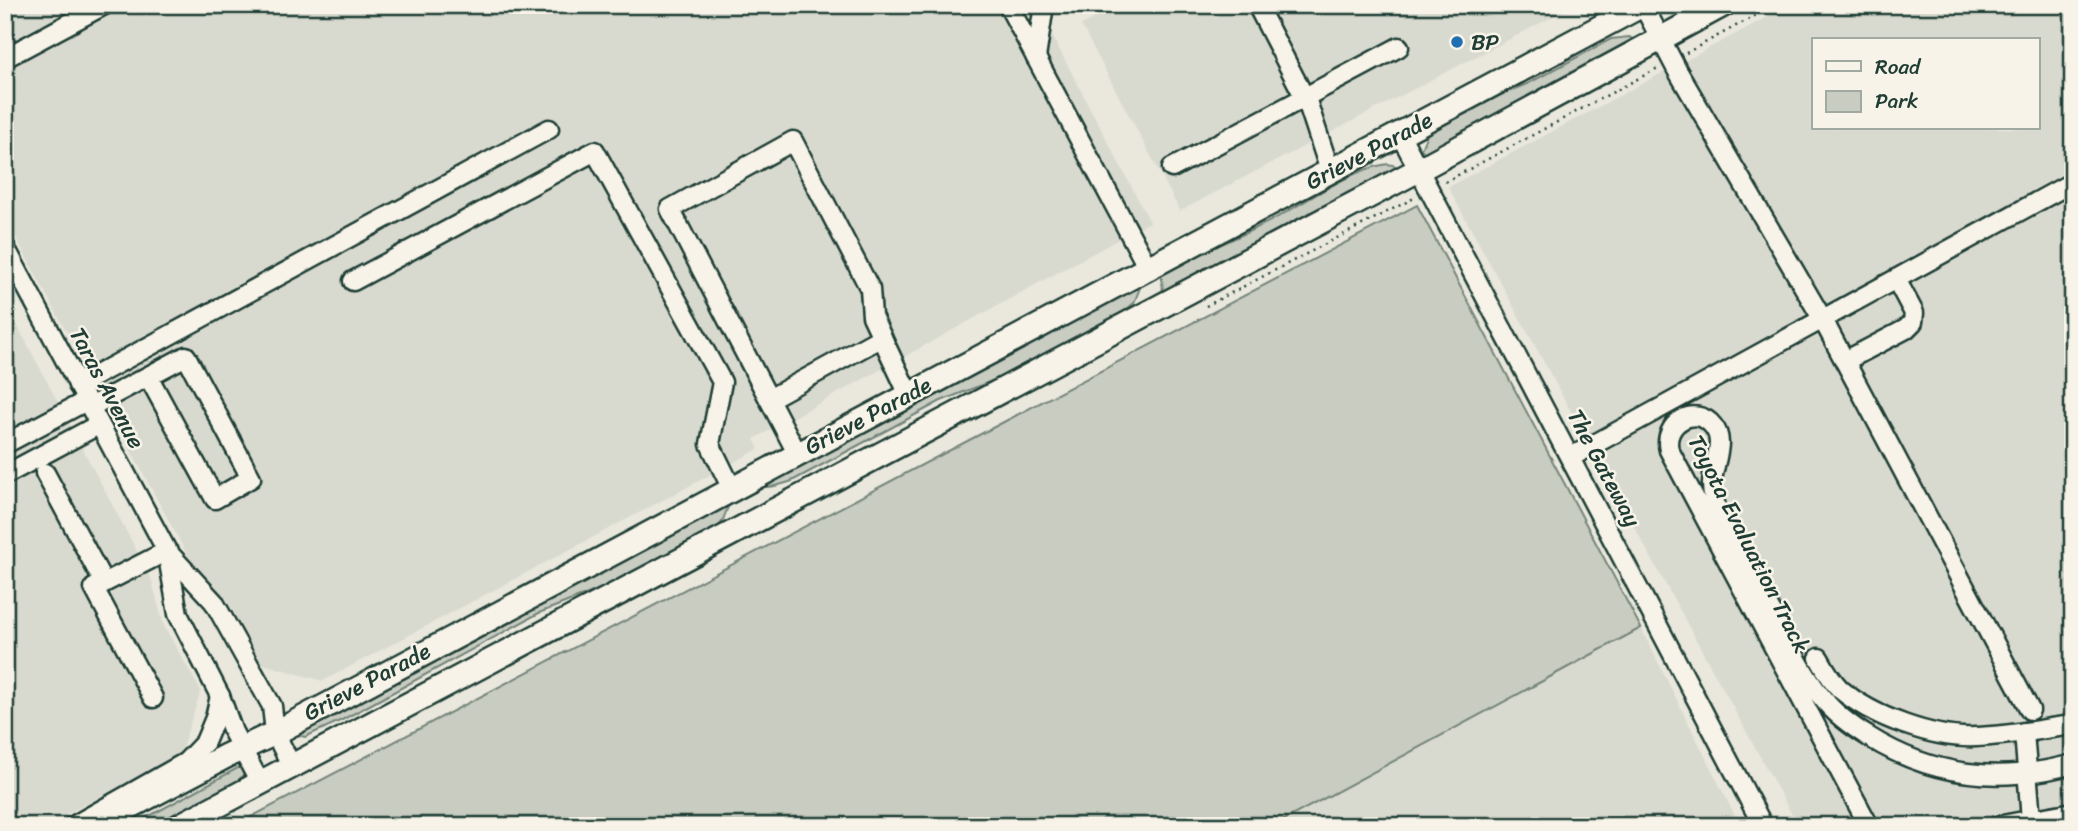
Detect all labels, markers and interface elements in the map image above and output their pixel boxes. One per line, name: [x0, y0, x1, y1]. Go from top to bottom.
place label: BP: [1471, 22, 1500, 63]
marker: BP: [1449, 34, 1465, 50]
legend: [1812, 38, 2039, 130]
text: Road: [1875, 48, 1922, 86]
text: Park: [1875, 82, 1918, 120]
street label: Grieve Parade: [1298, 100, 1440, 202]
street label: Taras Avenue: [58, 320, 156, 457]
street label: Grieve Parade: [797, 365, 939, 467]
street label: The Gateway: [1556, 401, 1652, 535]
street label: Toyota Evaluation Track: [1676, 427, 1822, 661]
street label: Grieve Parade: [296, 631, 438, 733]

